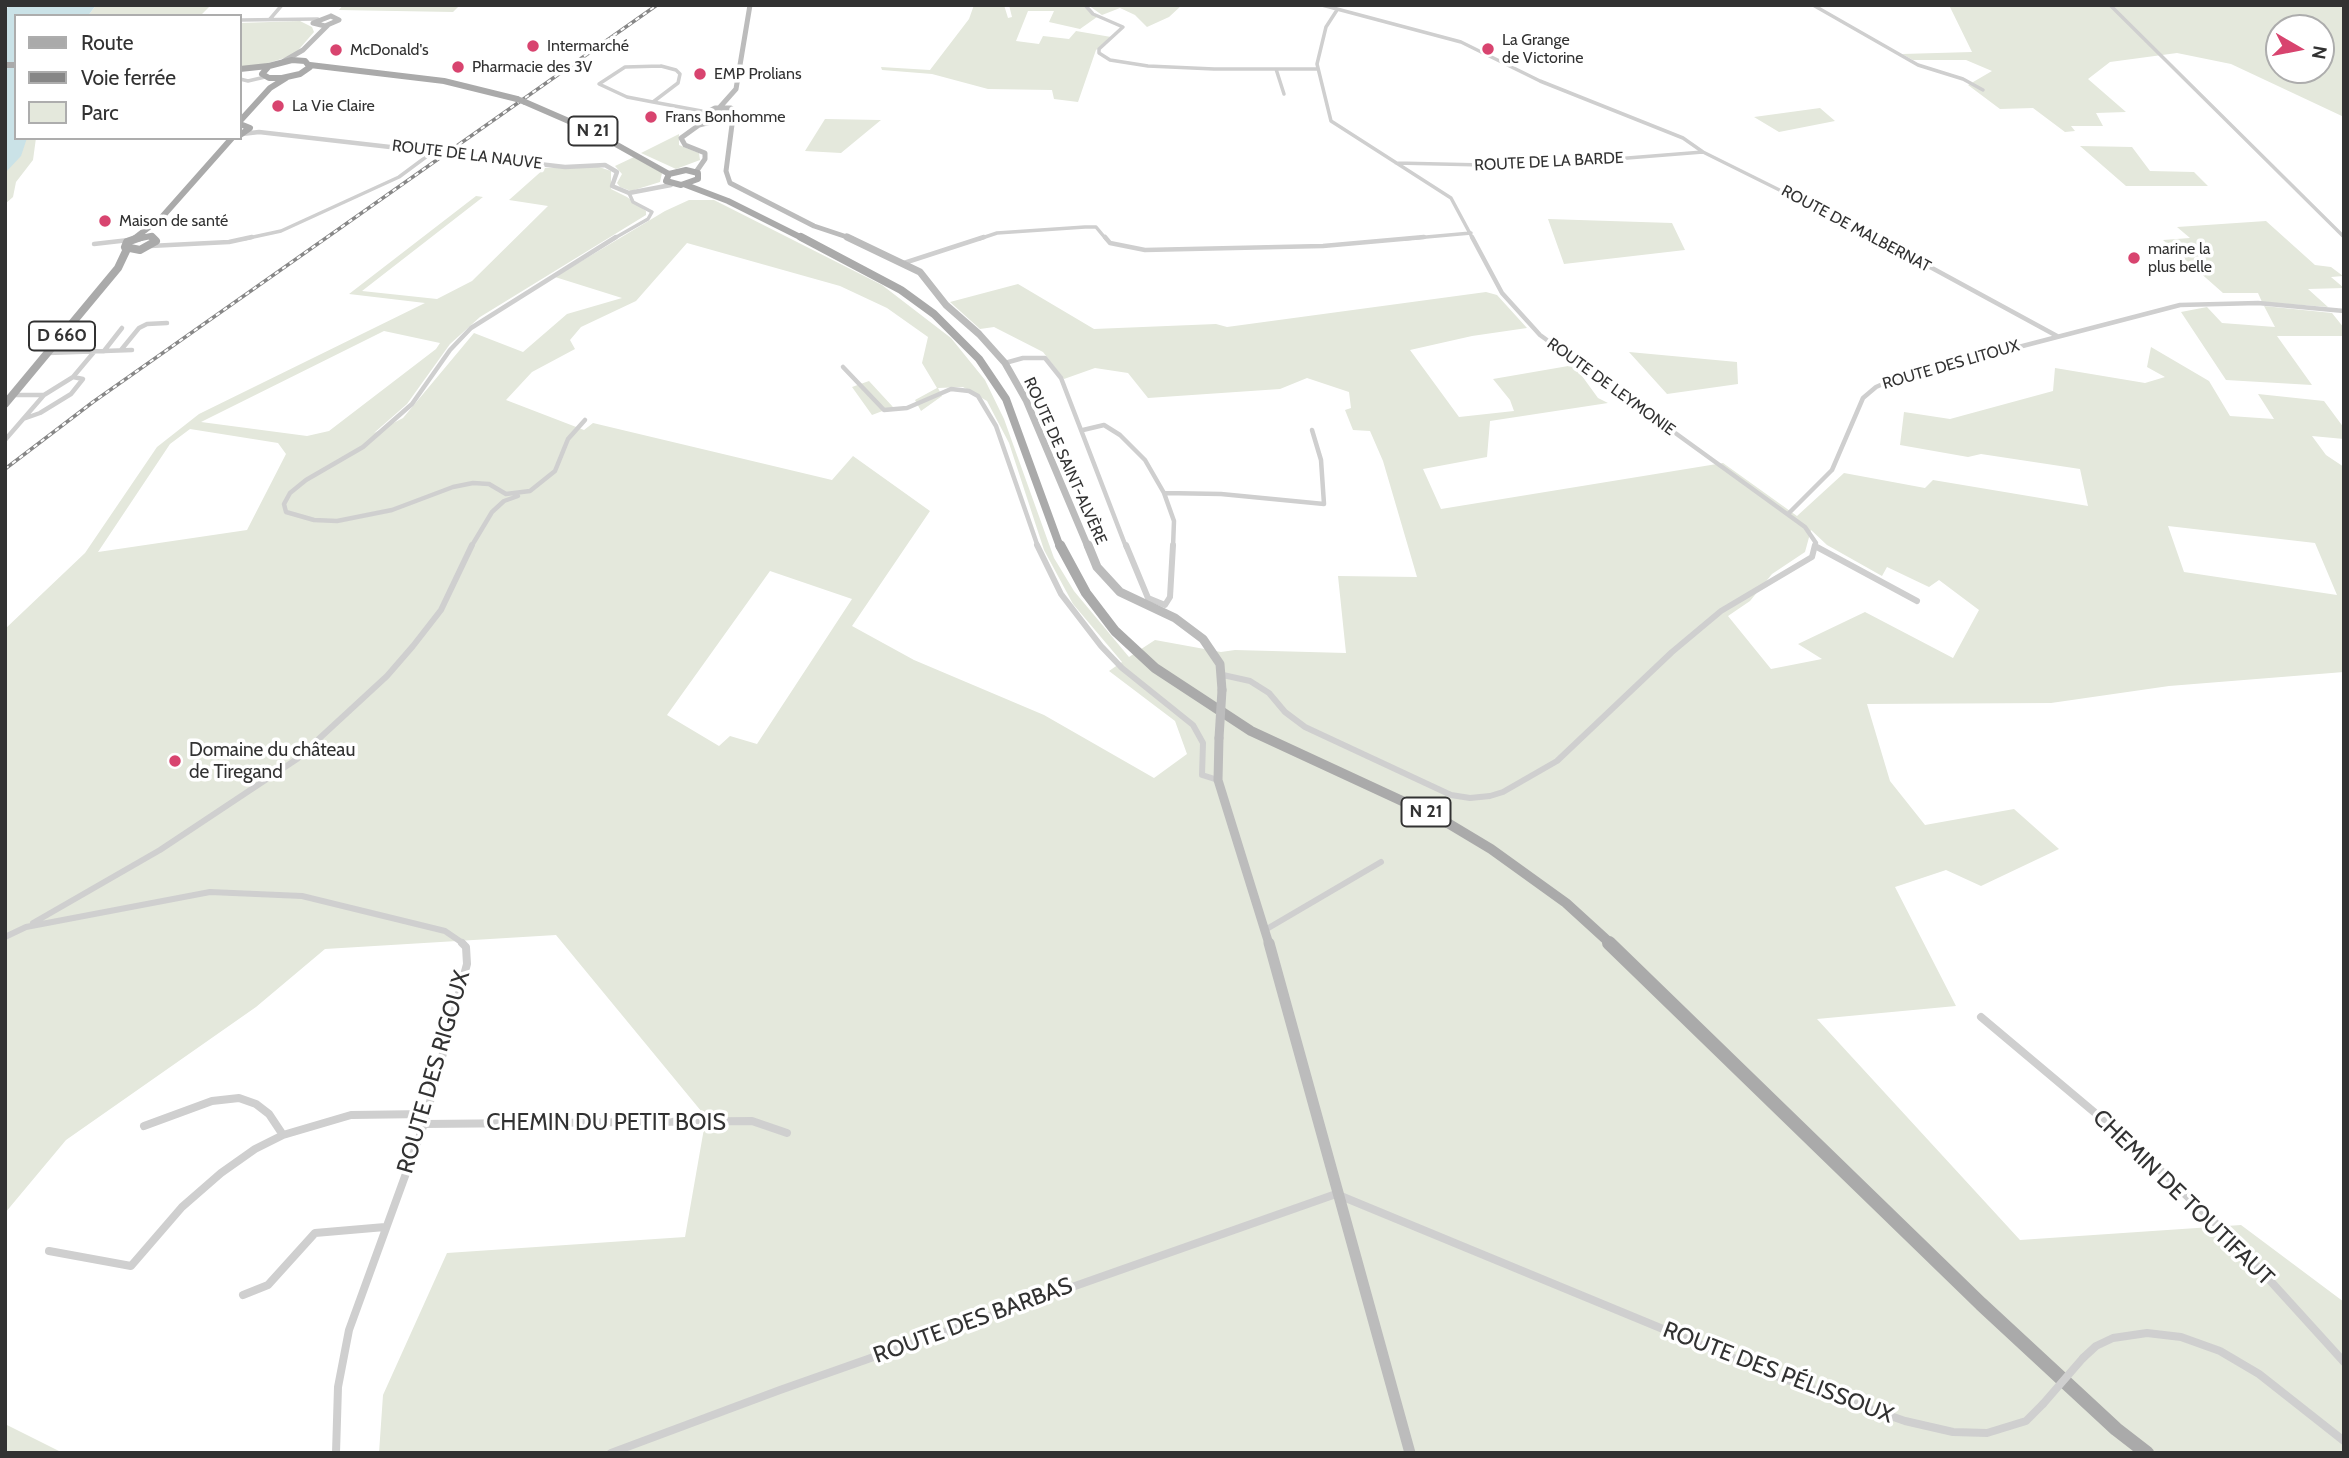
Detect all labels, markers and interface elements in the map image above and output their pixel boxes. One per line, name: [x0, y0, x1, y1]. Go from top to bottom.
legend: [14, 14, 242, 140]
north arrow: [2265, 14, 2335, 84]
text: Route: [81, 30, 134, 55]
place label: La Grange de Victorine: [1502, 30, 1584, 68]
place label: Intermarché: [547, 36, 629, 56]
marker: Intermarché: [525, 38, 541, 54]
place label: McDonald's: [350, 40, 429, 60]
marker: La Grange de Victorine: [1480, 41, 1496, 57]
marker: McDonald's: [328, 42, 344, 58]
text: N: [2307, 44, 2332, 61]
place label: Pharmacie des 3V: [472, 57, 592, 77]
marker: Pharmacie des 3V: [450, 59, 466, 75]
place label: EMP Prolians: [714, 64, 802, 84]
text: Voie ferrée: [81, 65, 176, 90]
marker: EMP Prolians: [692, 66, 708, 82]
place label: La Vie Claire: [292, 96, 375, 116]
marker: La Vie Claire: [270, 98, 286, 114]
text: Parc: [81, 100, 119, 125]
place label: Frans Bonhomme: [665, 107, 785, 127]
marker: Frans Bonhomme: [643, 109, 659, 125]
road number: N 21: [568, 116, 618, 146]
street label: ROUTE DE LA NAUVE: [391, 136, 543, 174]
street label: ROUTE DE LA BARDE: [1474, 148, 1624, 176]
street label: ROUTE DE MALBERNAT: [1778, 181, 1934, 277]
place label: Maison de santé: [119, 211, 228, 231]
marker: Maison de santé: [97, 213, 113, 229]
place label: marine la plus belle: [2148, 239, 2212, 277]
marker: marine la plus belle: [2126, 250, 2142, 266]
road number: D 660: [29, 322, 95, 350]
street label: ROUTE DE LEYMONIE: [1543, 334, 1679, 440]
street label: ROUTE DES LITOUX: [1880, 336, 2022, 394]
street label: ROUTE DE SAINT-ALVÈRE: [1019, 374, 1111, 548]
place label: Domaine du château de Tiregand: [189, 739, 355, 783]
marker: Domaine du château de Tiregand: [167, 753, 183, 769]
road number: N 21: [1402, 798, 1450, 826]
street label: ROUTE DES RIGOUX: [392, 967, 476, 1177]
street label: CHEMIN DE TOUTIFAUT: [2087, 1104, 2279, 1292]
street label: CHEMIN DU PETIT BOIS: [486, 1109, 726, 1137]
street label: ROUTE DES BARBAS: [870, 1272, 1076, 1370]
street label: ROUTE DES PÉLISSOUX: [1659, 1316, 1897, 1430]

